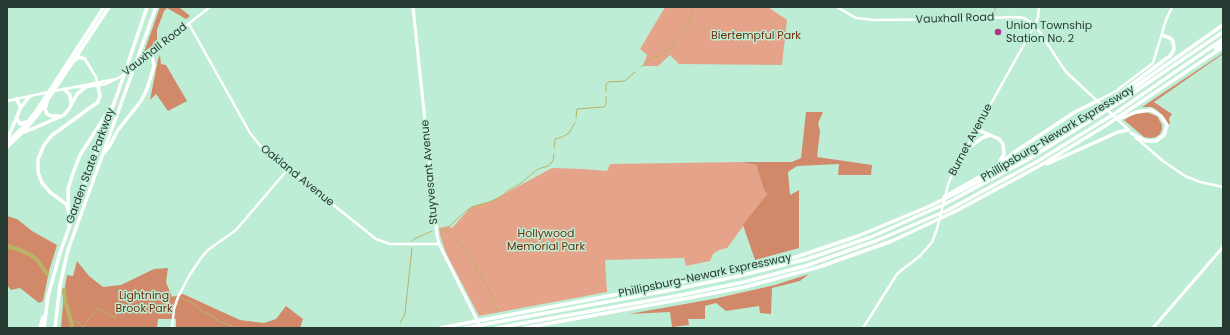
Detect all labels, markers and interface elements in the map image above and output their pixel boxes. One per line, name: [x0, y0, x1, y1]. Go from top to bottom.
street label: Vauxhall Road: [915, 11, 995, 27]
place label: Union Township Station No. 2: [1006, 19, 1092, 45]
street label: Vauxhall Road: [120, 21, 190, 79]
marker: Union Township Station No. 2: [993, 27, 1003, 37]
park label: Biertempful Park: [711, 29, 801, 43]
street label: Phillipsburg-Newark Expressway: [979, 83, 1137, 185]
street label: Burnet Avenue: [946, 102, 996, 178]
street label: Garden State Parkway: [64, 106, 118, 226]
street label: Stuyvesant Avenue: [419, 119, 441, 225]
street label: Oakland Avenue: [258, 142, 336, 210]
park label: Hollywood Memorial Park: [507, 227, 585, 253]
street label: Phillipsburg-Newark Expressway: [617, 251, 793, 301]
park label: Lightning Brook Park: [115, 289, 173, 315]

